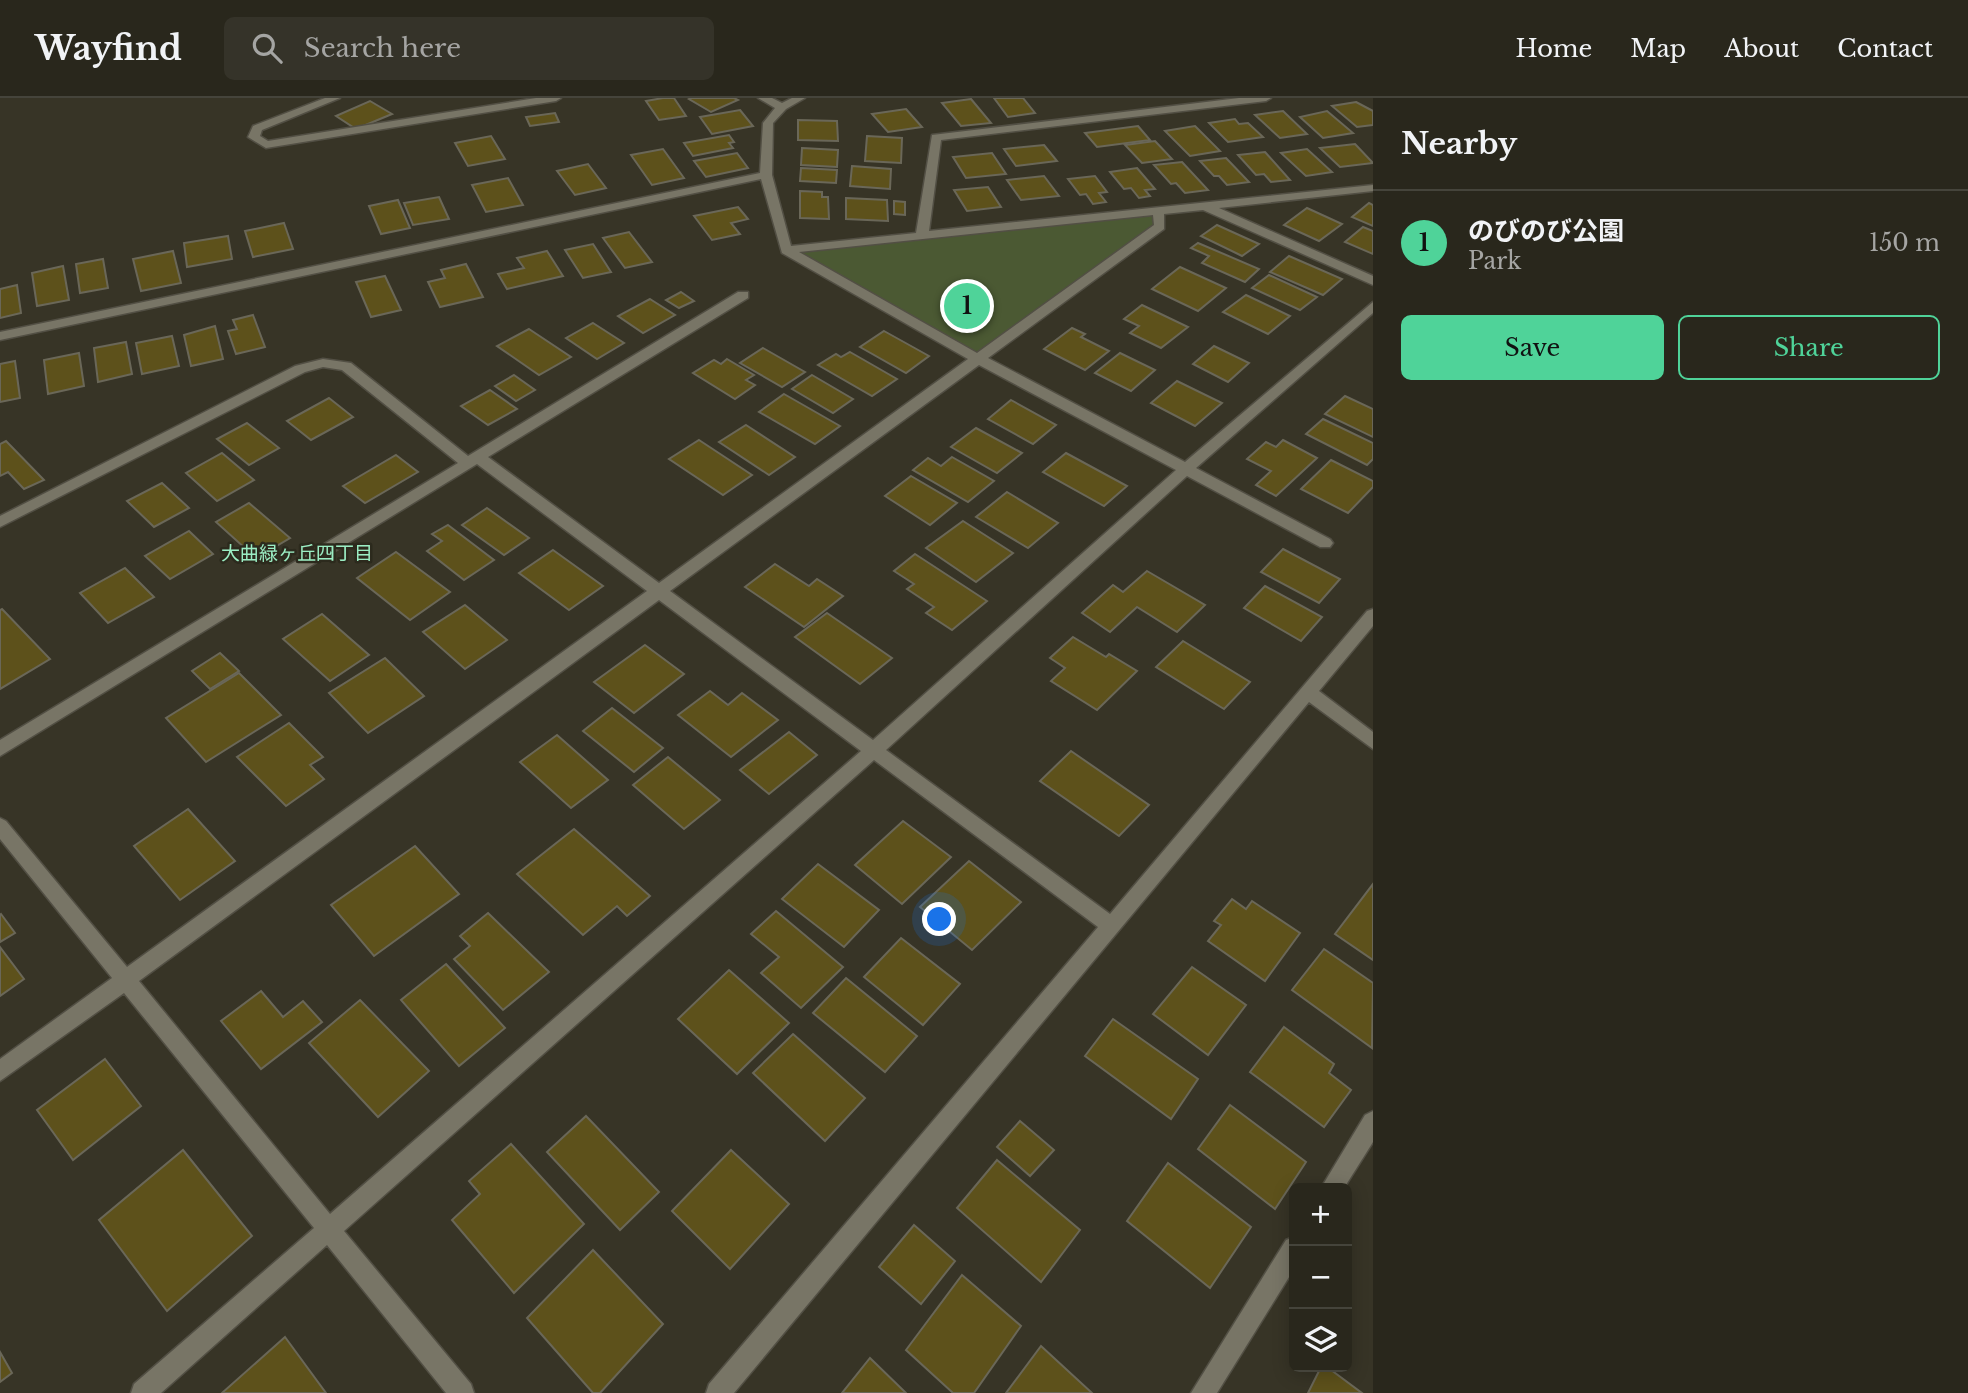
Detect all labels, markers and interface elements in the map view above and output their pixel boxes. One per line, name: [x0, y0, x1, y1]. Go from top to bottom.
search box: [224, 17, 714, 80]
text: Wayfind: [35, 28, 182, 69]
icon: search: [248, 29, 286, 67]
text: Search here: [304, 32, 461, 64]
text: Home: [1516, 34, 1592, 63]
text: Map: [1630, 34, 1686, 63]
text: About: [1724, 34, 1799, 63]
text: Contact: [1837, 34, 1933, 63]
text: Nearby: [1401, 125, 1517, 162]
text: のびのび公園: [1468, 215, 1624, 247]
text: 1: [1419, 229, 1429, 257]
text: 150 m: [1869, 229, 1940, 257]
text: Park: [1468, 247, 1521, 275]
pin: 1: [944, 280, 990, 332]
button: Save: [1401, 315, 1664, 380]
button: Share: [1678, 315, 1940, 380]
district label: 大曲緑ヶ丘四丁目: [221, 542, 373, 565]
your location: [922, 902, 956, 936]
map controls: [1289, 1183, 1352, 1372]
button: +: [1289, 1183, 1352, 1246]
button: −: [1289, 1246, 1352, 1309]
button: layers: [1289, 1309, 1352, 1372]

